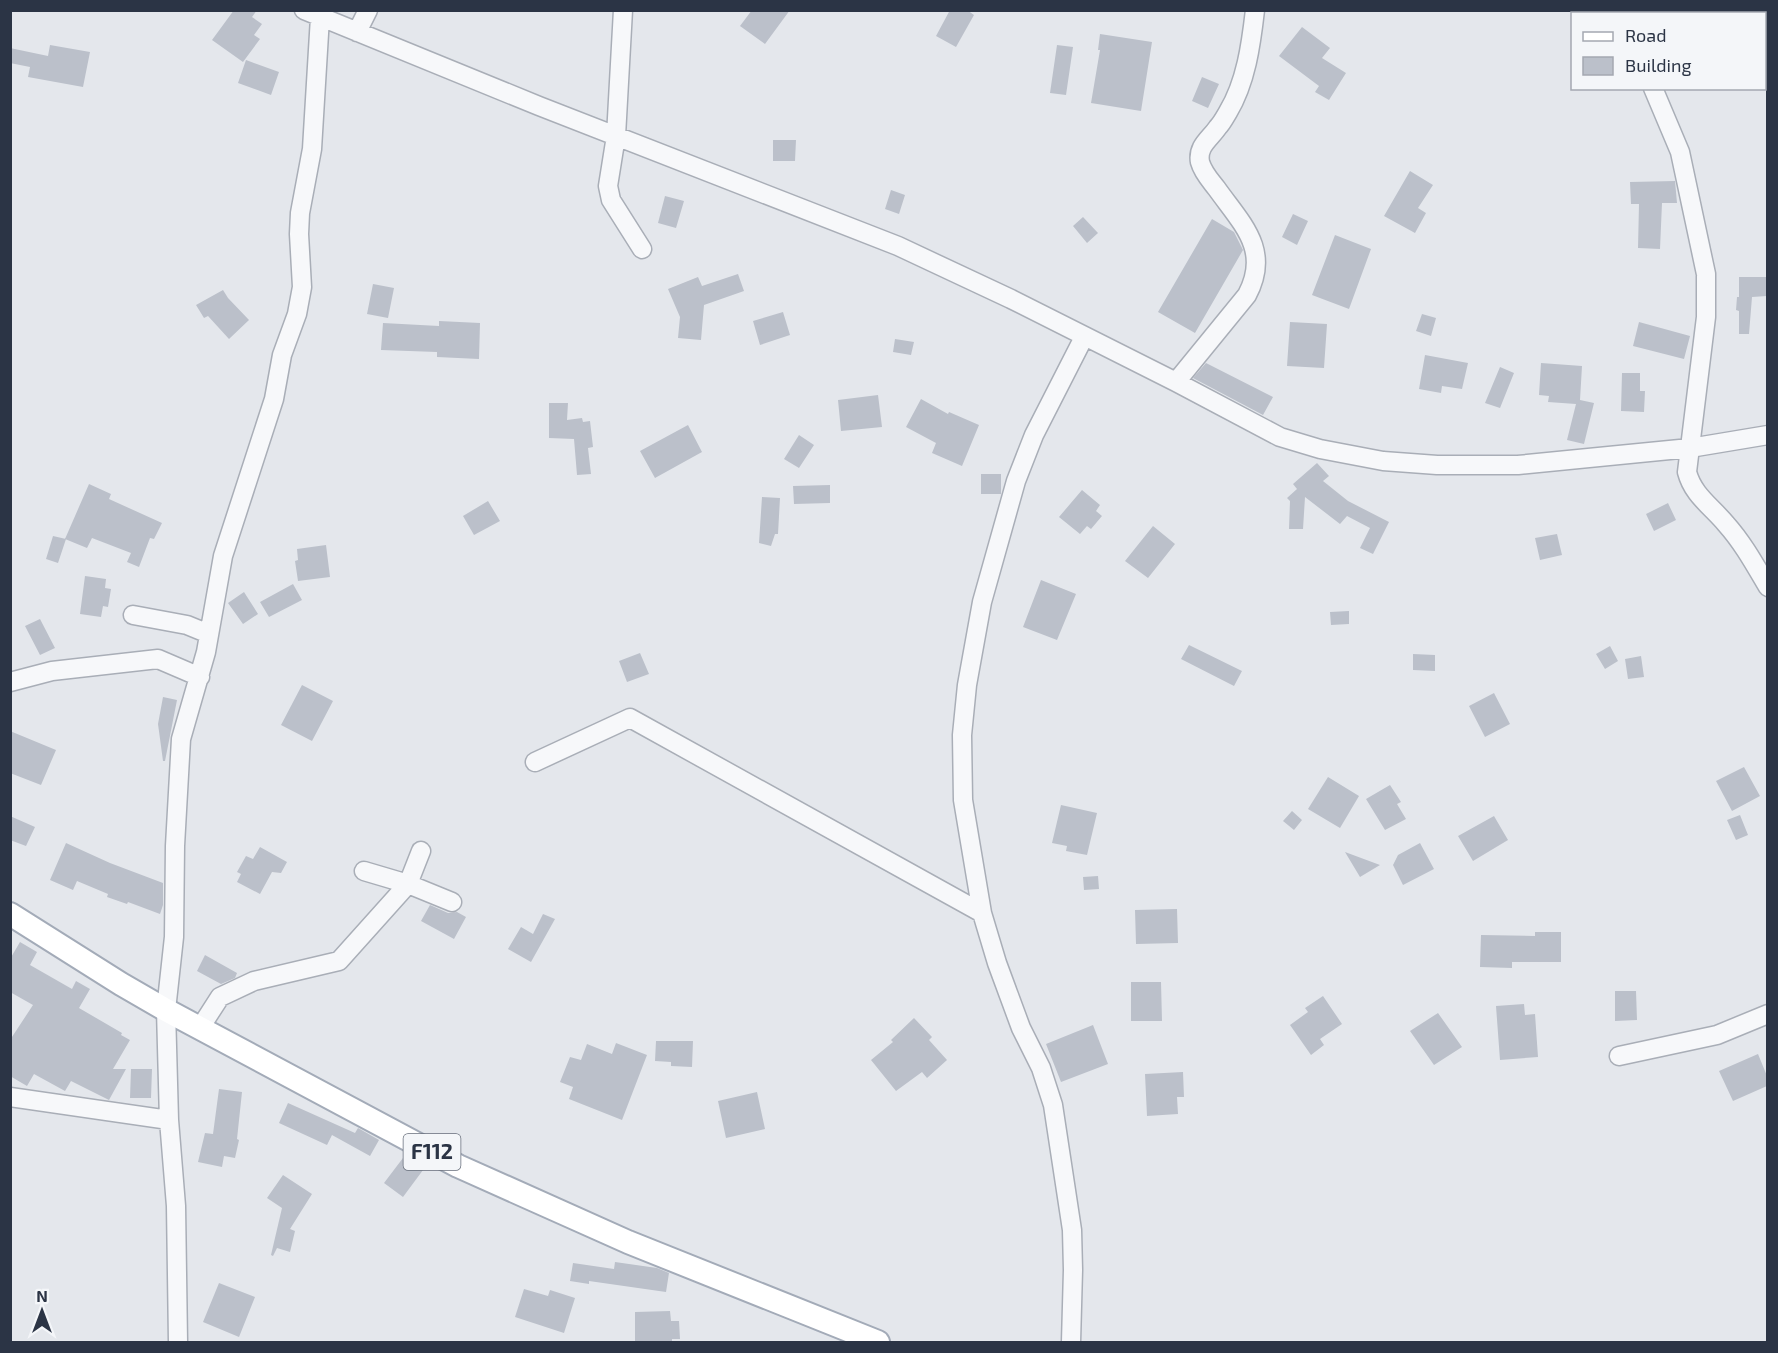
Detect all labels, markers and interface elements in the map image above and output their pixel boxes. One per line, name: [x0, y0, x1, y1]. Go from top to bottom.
legend: [1571, 12, 1766, 90]
text: Road: [1625, 24, 1666, 46]
text: Building: [1625, 54, 1692, 76]
road number: F112: [404, 1134, 460, 1170]
north arrow: [12, 1281, 72, 1341]
text: N: [36, 1286, 48, 1305]

